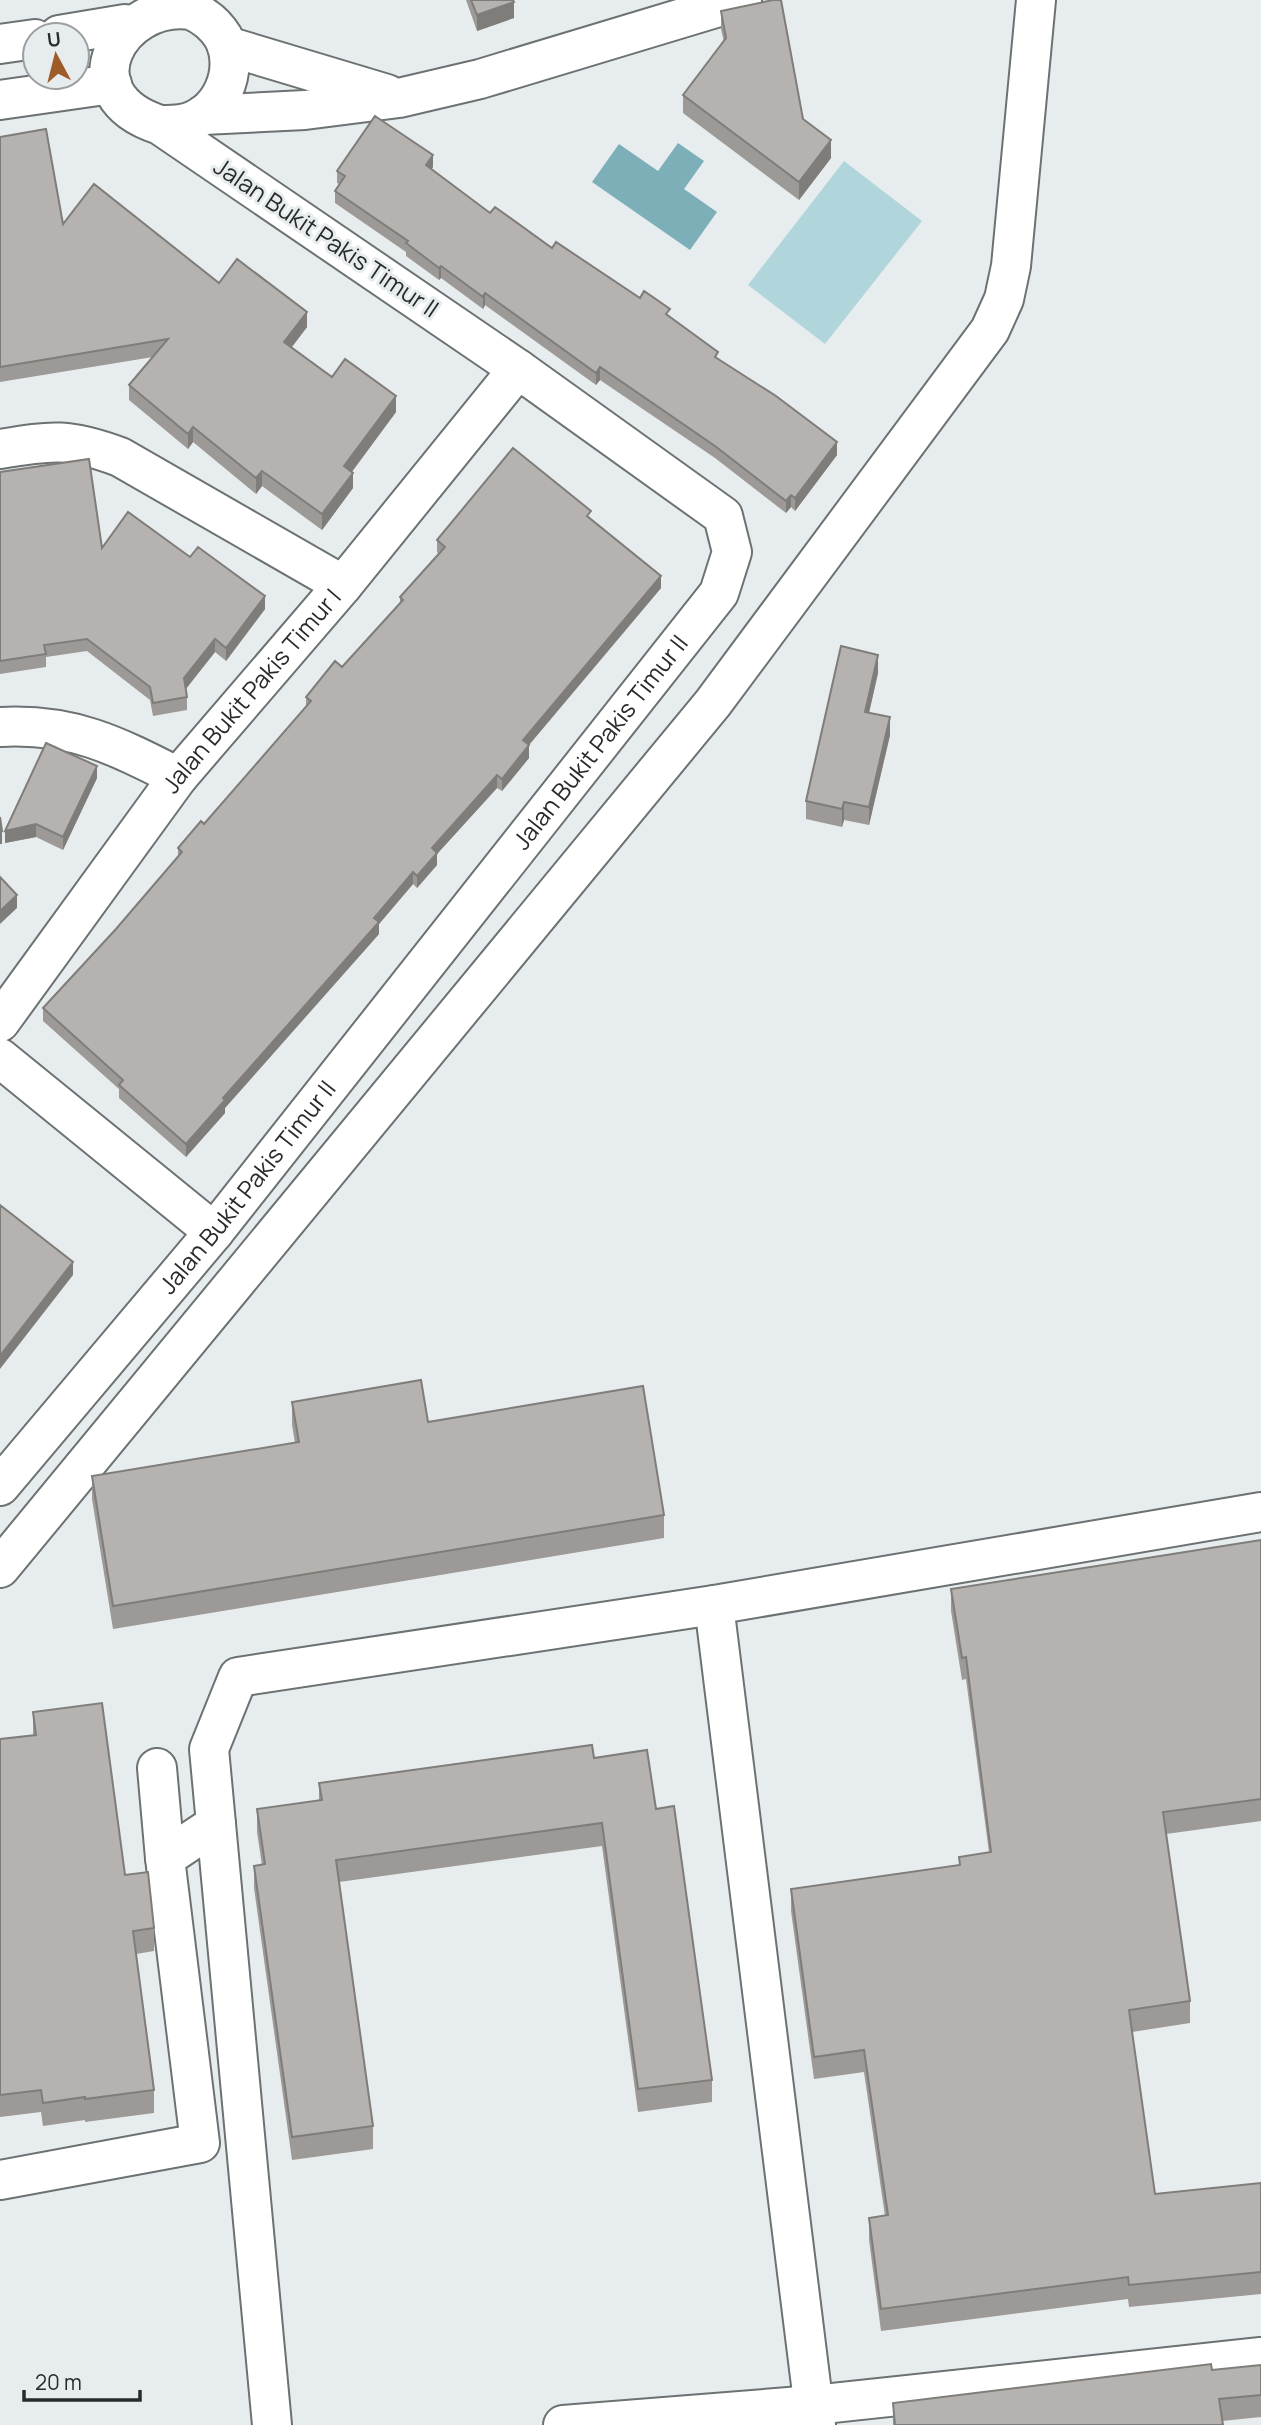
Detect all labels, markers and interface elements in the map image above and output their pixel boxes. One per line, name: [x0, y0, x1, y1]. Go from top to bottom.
north arrow: [21, 21, 91, 91]
text: U: [46, 25, 62, 53]
street label: Jalan Bukit Pakis Timur II: [208, 149, 446, 324]
street label: Jalan Bukit Pakis Timur I: [154, 581, 348, 799]
street label: Jalan Bukit Pakis Timur II: [505, 627, 695, 856]
street label: Jalan Bukit Pakis Timur II: [151, 1073, 343, 1300]
scale bar: [24, 2358, 140, 2402]
text: 20 m: [35, 2368, 82, 2396]

